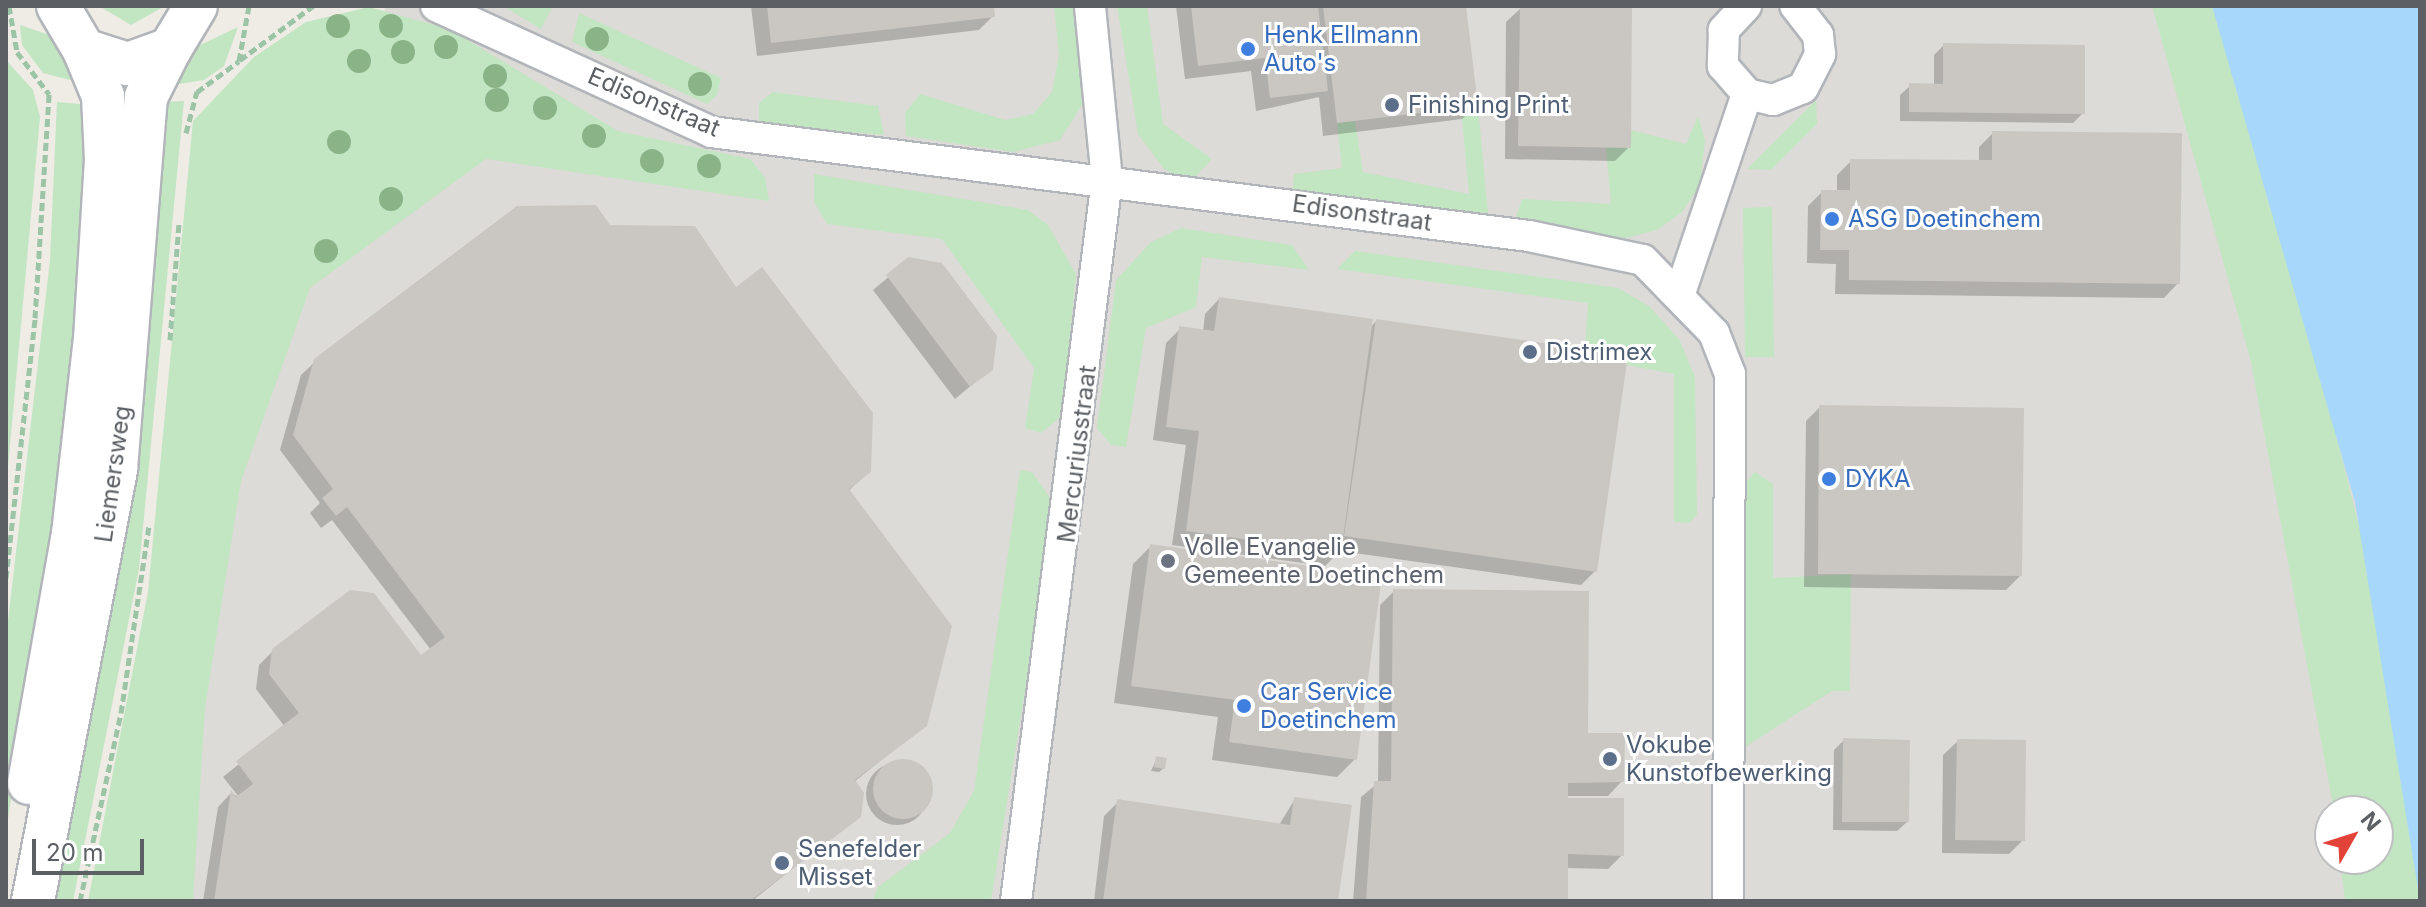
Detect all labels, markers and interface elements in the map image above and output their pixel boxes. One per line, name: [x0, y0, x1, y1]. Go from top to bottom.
place label: Henk Ellmann Auto's: [1264, 21, 1419, 77]
marker: Henk Ellmann Auto's: [1239, 40, 1257, 58]
street label: Edisonstraat: [584, 61, 724, 143]
place label: Finishing Print: [1408, 91, 1569, 119]
marker: Finishing Print: [1383, 96, 1401, 114]
street label: Edisonstraat: [1290, 189, 1434, 237]
place label: ASG Doetinchem: [1848, 205, 2041, 233]
marker: ASG Doetinchem: [1823, 210, 1841, 228]
place label: Distrimex: [1546, 338, 1652, 366]
marker: Distrimex: [1521, 343, 1539, 361]
street label: Mercuriusstraat: [1052, 364, 1102, 544]
street label: Liemersweg: [89, 404, 137, 544]
place label: DYKA: [1845, 465, 1910, 493]
marker: DYKA: [1820, 470, 1838, 488]
place label: Volle Evangelie Gemeente Doetinchem: [1184, 533, 1444, 589]
marker: Volle Evangelie Gemeente Doetinchem: [1159, 552, 1177, 570]
place label: Car Service Doetinchem: [1260, 678, 1396, 734]
marker: Car Service Doetinchem: [1235, 697, 1253, 715]
place label: Vokube Kunstofbewerking: [1626, 731, 1832, 787]
marker: Vokube Kunstofbewerking: [1601, 750, 1619, 768]
north arrow: [2314, 795, 2394, 875]
text: N: [2356, 806, 2386, 836]
scale bar: [36, 823, 148, 873]
place label: Senefelder Misset: [798, 835, 921, 891]
text: 20 m: [46, 838, 104, 867]
marker: Senefelder Misset: [773, 854, 791, 872]

